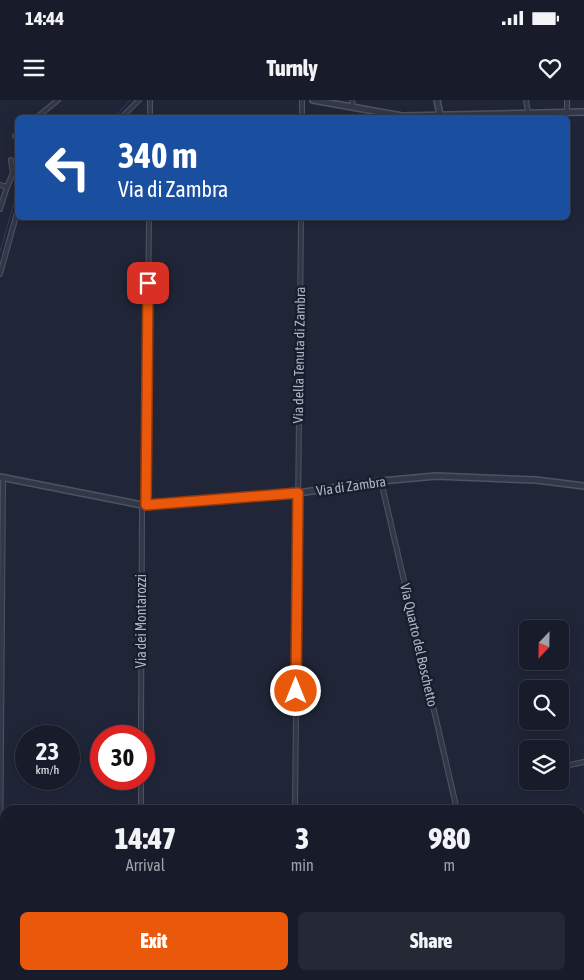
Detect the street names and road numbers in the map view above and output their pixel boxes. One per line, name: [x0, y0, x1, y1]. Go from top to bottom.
street label: Via della Tenuta di Zambra: [290, 287, 308, 423]
street label: Via di Zambra: [315, 473, 387, 499]
street label: Via dei Montarozzi: [133, 574, 149, 668]
street label: Via Quarto del Boschetto: [397, 582, 441, 708]

